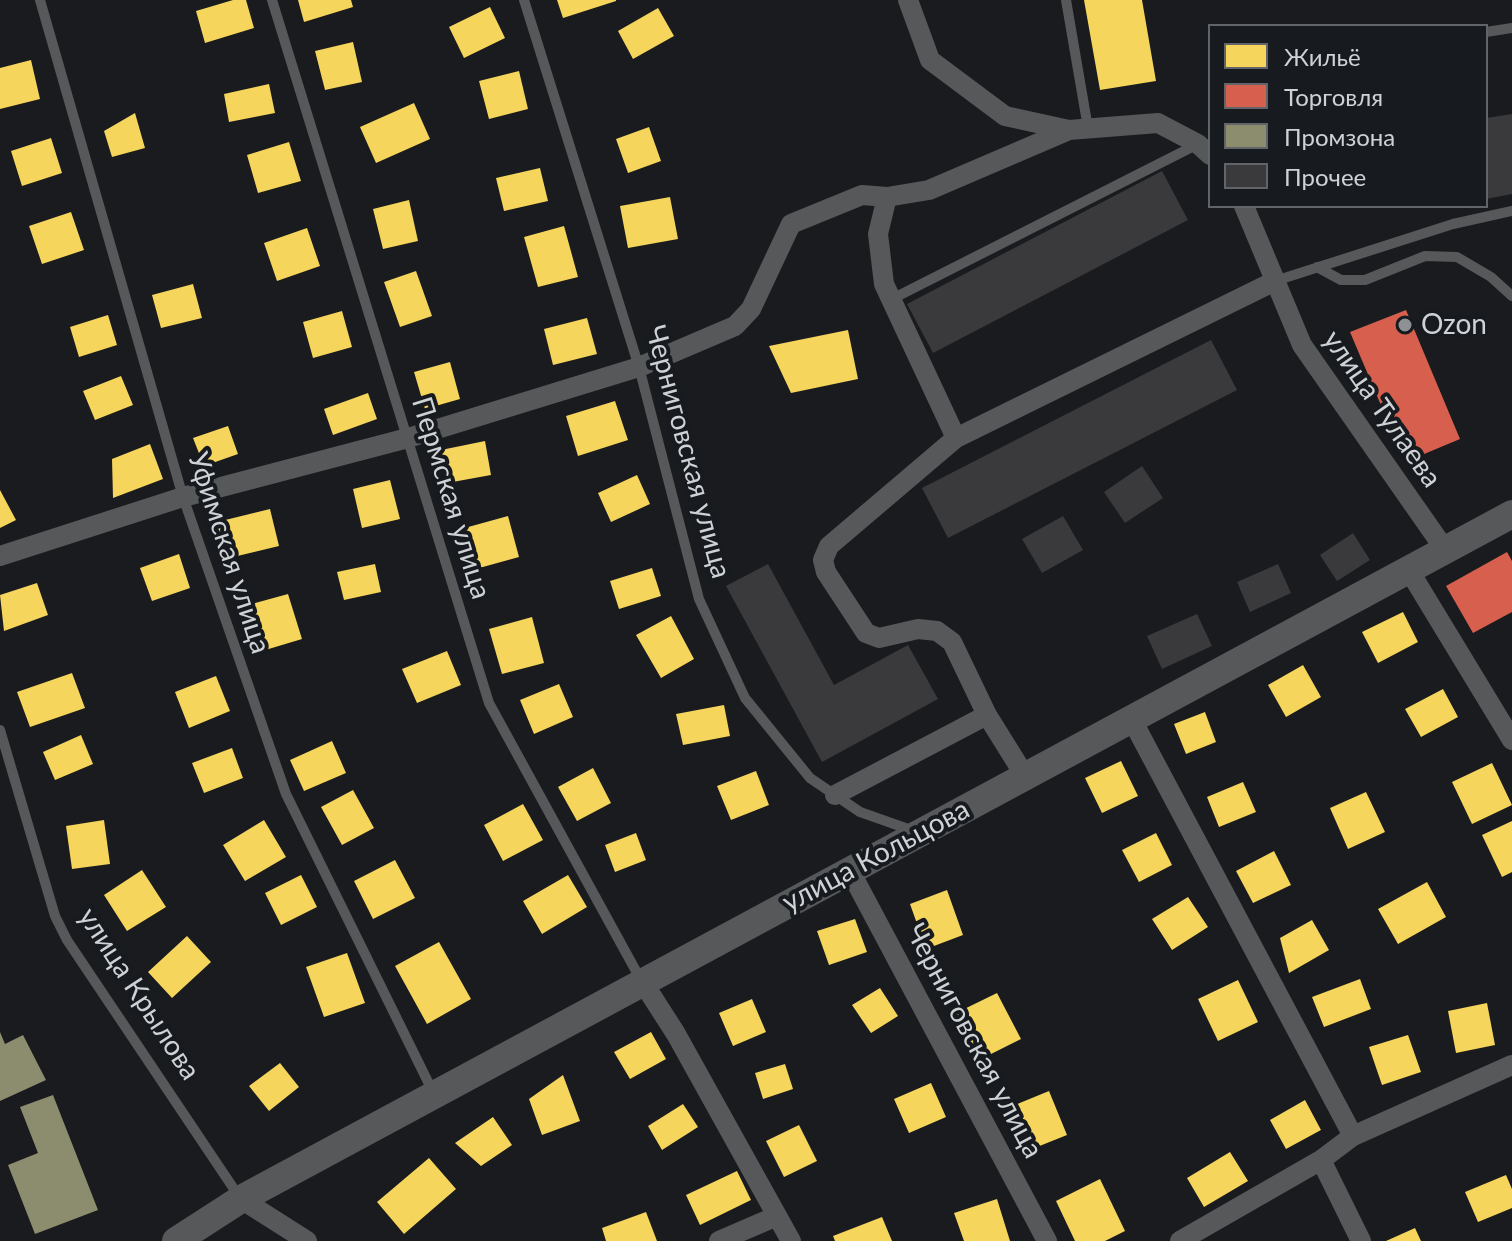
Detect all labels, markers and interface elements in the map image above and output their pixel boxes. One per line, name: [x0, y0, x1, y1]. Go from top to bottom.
legend: [1208, 24, 1488, 208]
text: Жильё: [1284, 42, 1361, 71]
text: Торговля: [1284, 82, 1383, 111]
text: Промзона: [1284, 122, 1395, 151]
text: Прочее: [1284, 162, 1366, 191]
place label: Ozon: [1421, 308, 1487, 342]
marker: Ozon: [1396, 316, 1414, 334]
street label: Черниговская улица: [638, 322, 738, 582]
street label: улица Тулаева: [1316, 324, 1448, 494]
street label: Пермская улица: [404, 393, 498, 603]
street label: Уфимская улица: [181, 448, 277, 658]
street label: улица Кольцова: [777, 793, 975, 919]
street label: улица Крылова: [71, 902, 207, 1086]
street label: Черниговская улица: [898, 918, 1050, 1164]

